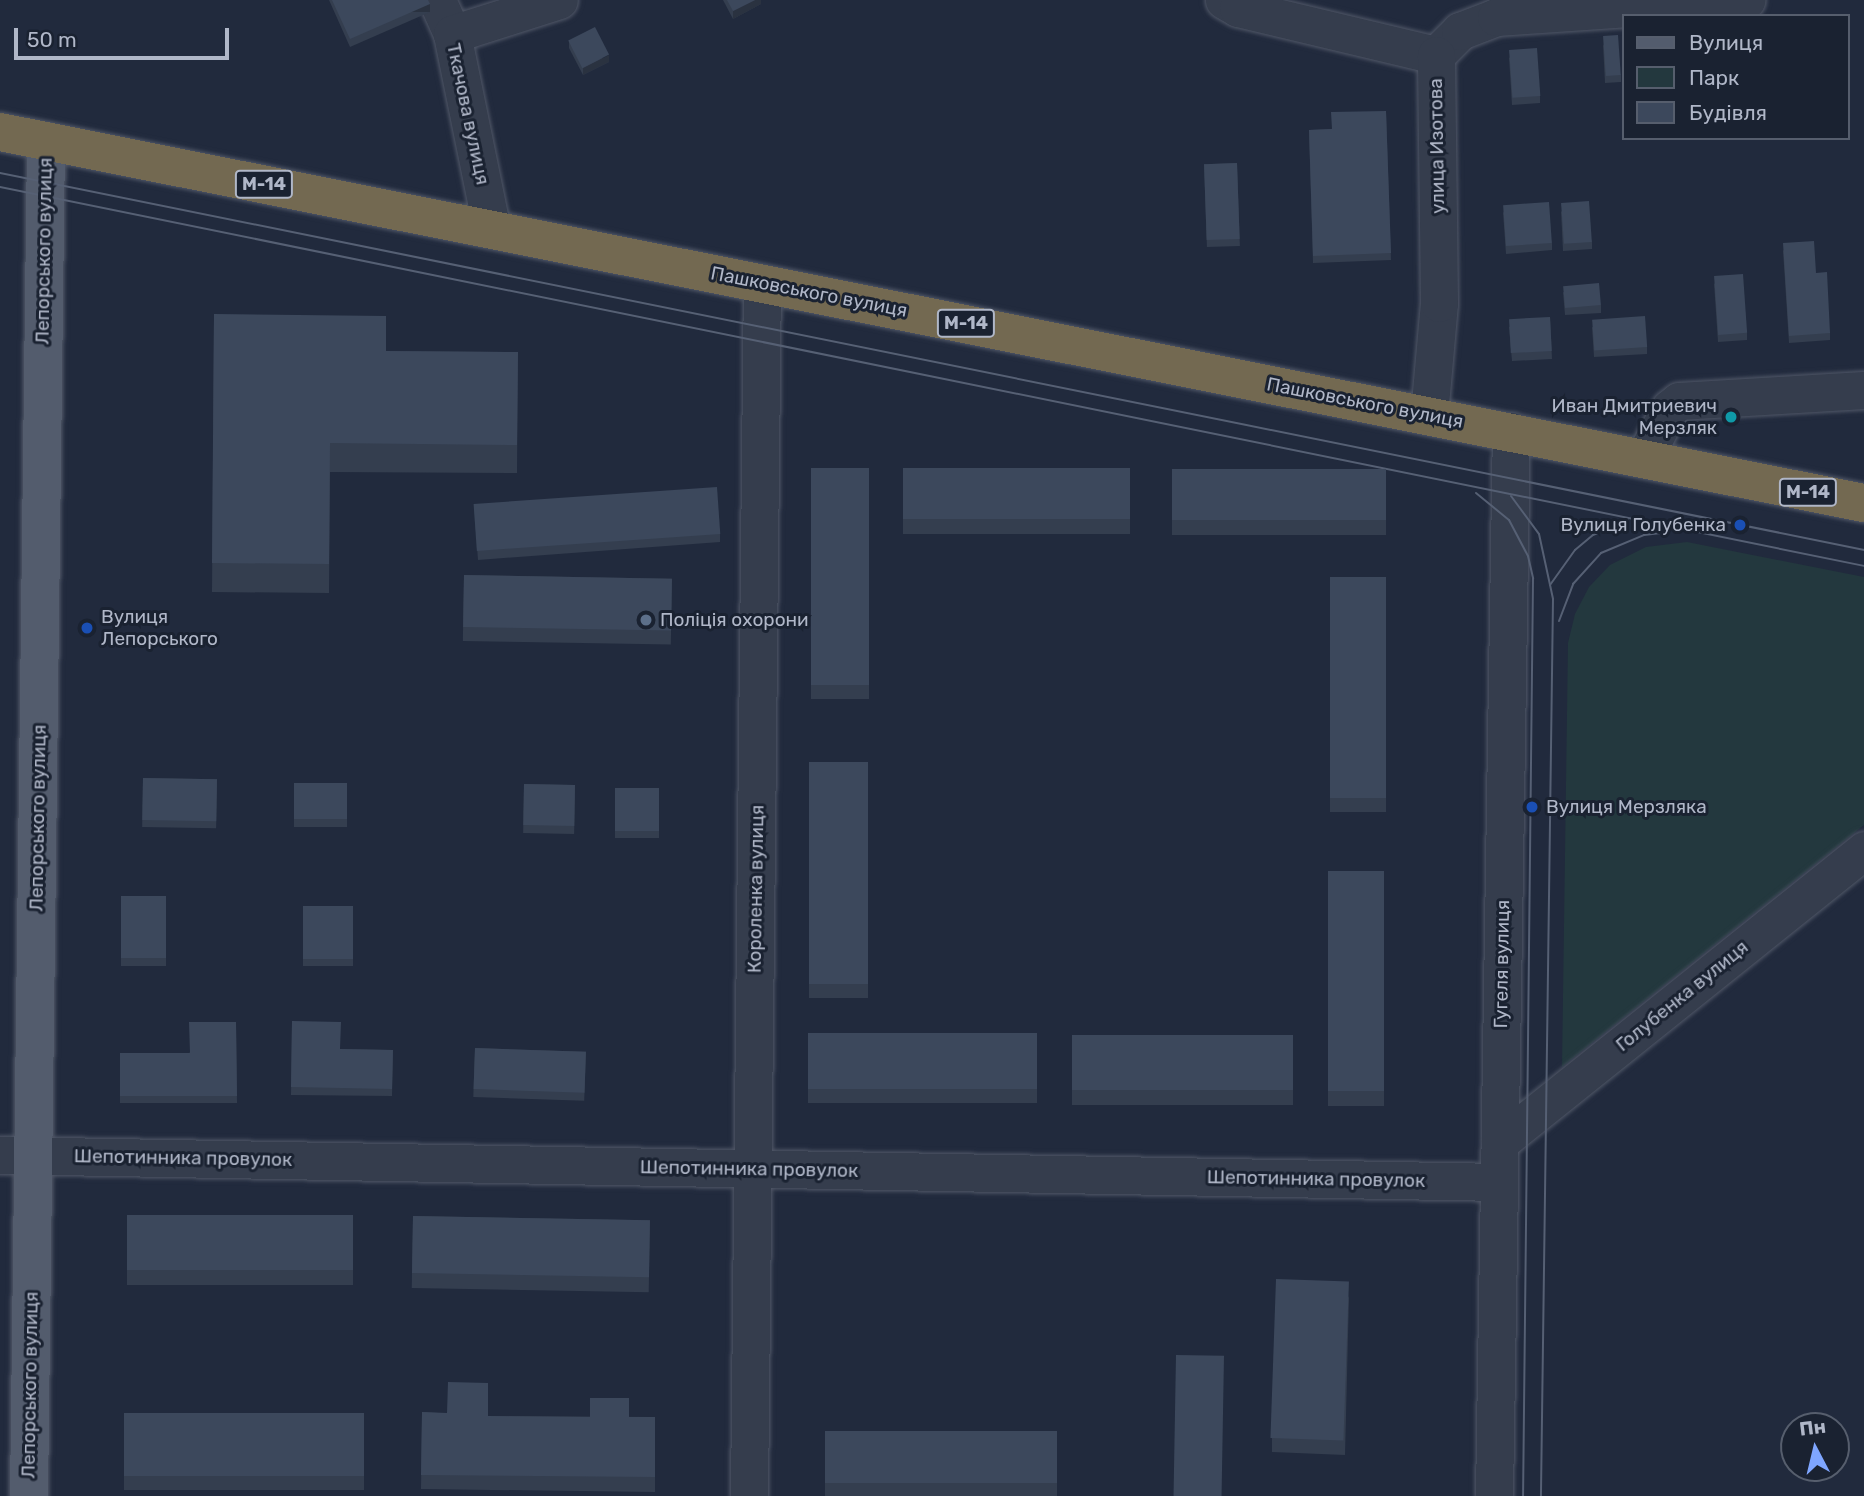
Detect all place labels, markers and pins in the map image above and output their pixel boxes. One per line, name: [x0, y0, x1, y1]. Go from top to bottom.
place label: Иван Дмитриевич Мерзляк: [1552, 395, 1717, 439]
marker: Иван Дмитриевич Мерзляк: [1723, 409, 1739, 425]
place label: Вулиця Голубенка: [1560, 514, 1726, 536]
marker: Вулиця Голубенка: [1732, 517, 1748, 533]
place label: Вулиця Лепорського: [101, 606, 218, 650]
place label: Поліція охорони: [660, 609, 809, 631]
marker: Поліція охорони: [638, 612, 654, 628]
marker: Вулиця Лепорського: [79, 620, 95, 636]
place label: Вулиця Мерзляка: [1546, 796, 1707, 818]
marker: Вулиця Мерзляка: [1524, 799, 1540, 815]

